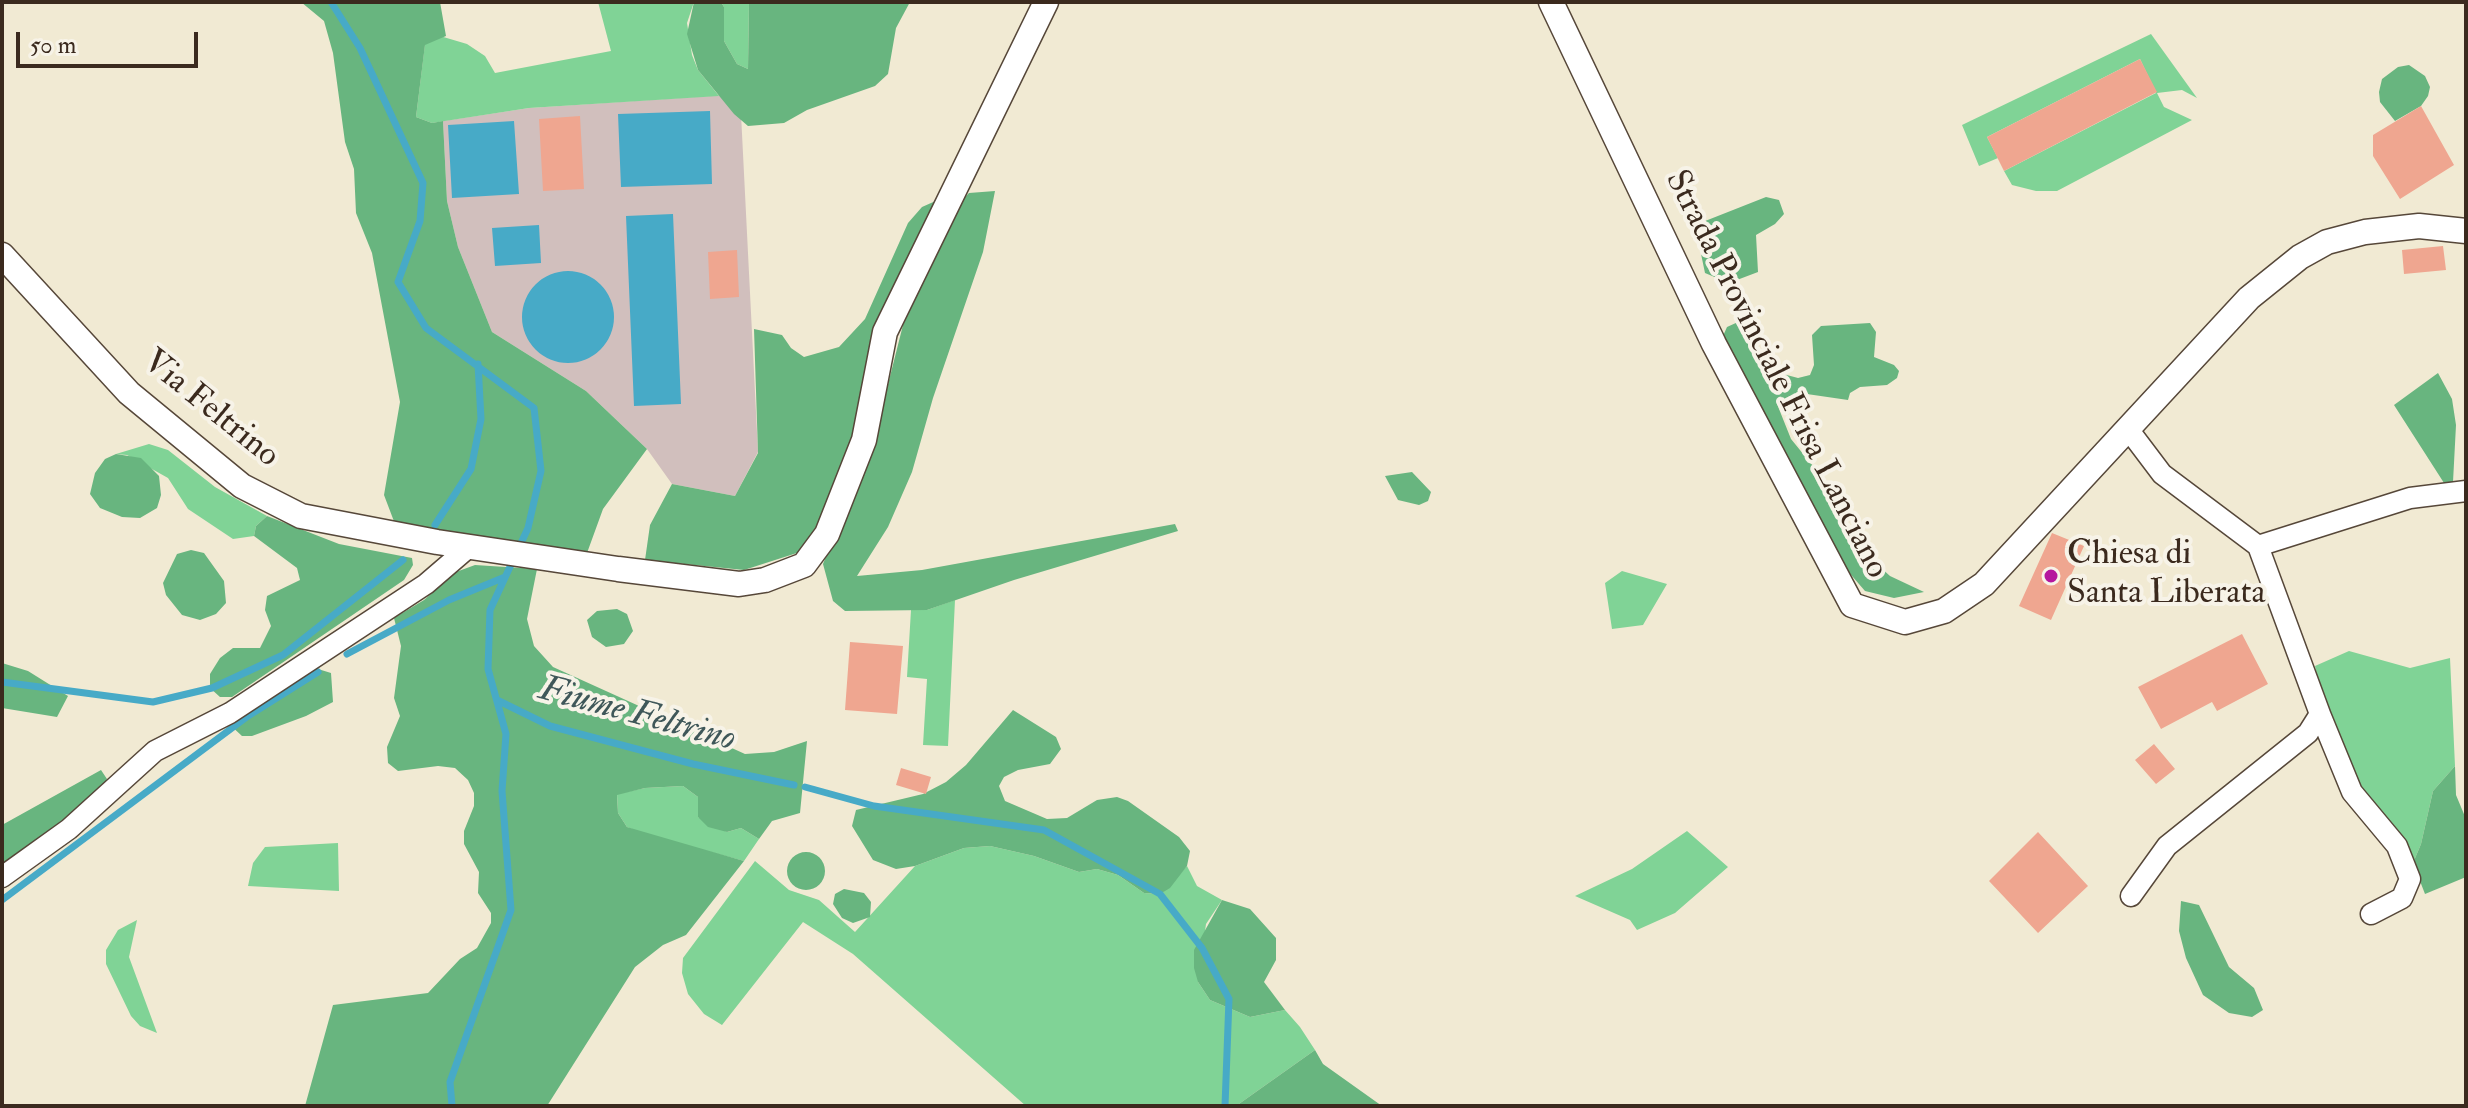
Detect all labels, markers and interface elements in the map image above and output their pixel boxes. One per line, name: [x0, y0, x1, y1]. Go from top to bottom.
scale bar: [20, 16, 202, 66]
text: 50 m: [30, 30, 76, 61]
street label: Strada Provinciale Frisa Lanciano: [1654, 164, 1896, 586]
street label: Via Feltrino: [133, 343, 287, 477]
place label: Chiesa di Santa Liberata: [2067, 536, 2265, 616]
marker: Chiesa di Santa Liberata: [2042, 567, 2060, 585]
water label: Fiume Feltrino: [534, 669, 740, 763]

